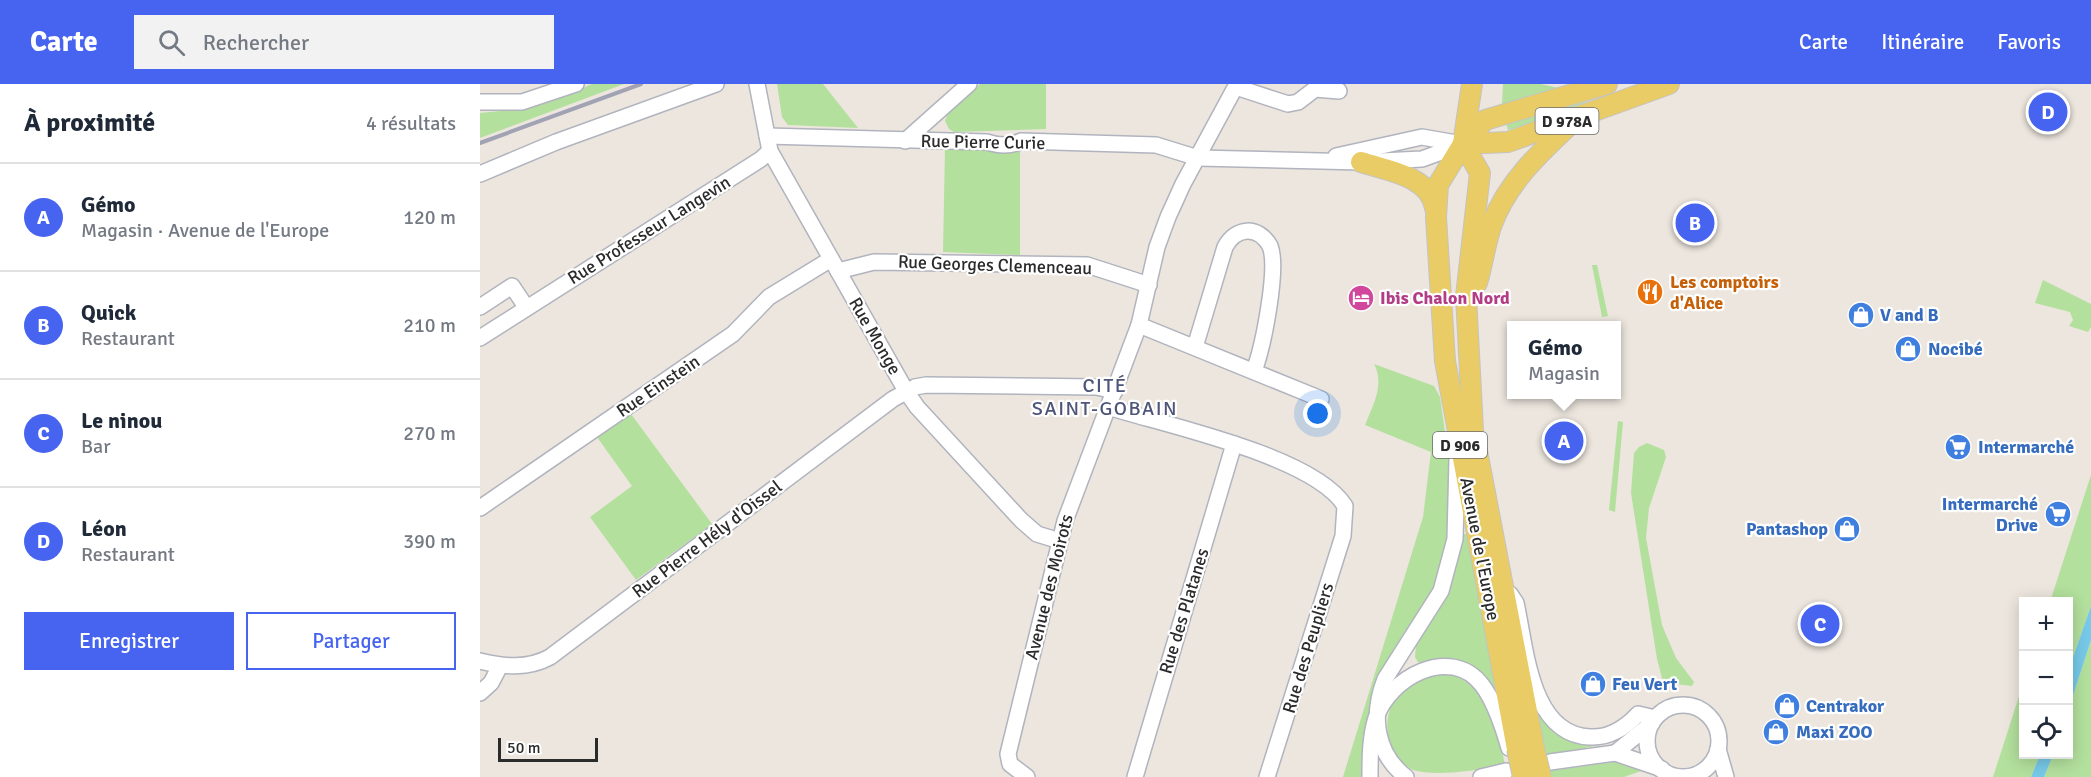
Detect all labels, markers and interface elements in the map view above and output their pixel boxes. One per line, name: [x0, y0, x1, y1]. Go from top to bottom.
search box: [134, 15, 554, 69]
text: Carte: [30, 25, 98, 59]
icon: search: [155, 26, 188, 59]
text: Rechercher: [203, 29, 309, 56]
text: Carte: [1799, 29, 1848, 55]
text: Itinéraire: [1881, 29, 1964, 55]
text: Favoris: [1997, 29, 2061, 55]
pin: D: [2028, 90, 2068, 135]
text: À proximité: [24, 107, 155, 139]
road number: D 978A: [1536, 108, 1598, 134]
text: 4 résultats: [366, 111, 456, 136]
street label: Rue Pierre Curie: [921, 130, 1045, 154]
street label: Rue Professeur Langevin: [564, 171, 734, 289]
text: Gémo: [81, 191, 136, 218]
pin: B: [1676, 200, 1714, 246]
text: A: [37, 205, 50, 230]
text: 120 m: [403, 205, 456, 230]
text: Magasin · Avenue de l'Europe: [81, 218, 329, 243]
street label: Rue Georges Clemenceau: [897, 251, 1093, 279]
place label: Les comptoirs d'Alice: [1670, 271, 1779, 314]
restaurant icon: Les comptoirs d'Alice: [1635, 277, 1665, 307]
hotel icon: Ibis Chalon Nord: [1346, 283, 1376, 313]
place label: Ibis Chalon Nord: [1380, 287, 1510, 309]
street label: Rue Monge: [844, 294, 906, 378]
text: Quick: [81, 299, 136, 326]
shop icon: V and B: [1846, 300, 1876, 330]
place label: V and B: [1880, 304, 1939, 326]
text: B: [37, 313, 50, 338]
text: 210 m: [403, 313, 456, 338]
popup: [1507, 321, 1621, 399]
text: Restaurant: [81, 326, 175, 351]
text: Gémo: [1528, 334, 1583, 361]
shop icon: Nocibé: [1893, 334, 1923, 364]
place label: Nocibé: [1928, 338, 1983, 360]
street label: Rue Einstein: [612, 350, 704, 422]
text: Magasin: [1528, 361, 1600, 386]
district label: CITÉ SAINT-GOBAIN: [1032, 373, 1178, 421]
your location: [1303, 399, 1332, 428]
text: Le ninou: [81, 407, 162, 434]
pin: A: [1544, 418, 1584, 464]
text: C: [37, 421, 50, 446]
text: 270 m: [403, 421, 456, 446]
road number: D 906: [1433, 432, 1487, 458]
supermarket icon: Intermarché: [1943, 432, 1973, 462]
text: Bar: [81, 434, 111, 459]
place label: Intermarché: [1978, 436, 2074, 458]
street label: Rue Pierre Hély d'Oissel: [628, 476, 786, 602]
street label: Avenue de l'Europe: [1455, 476, 1505, 622]
place label: Intermarché Drive: [1942, 493, 2038, 536]
supermarket icon: Intermarché Drive: [2043, 499, 2073, 529]
street label: Avenue des Moirots: [1020, 512, 1078, 662]
shop icon: Pantashop: [1832, 514, 1862, 544]
text: Léon: [81, 515, 127, 542]
place label: Pantashop: [1746, 518, 1828, 540]
text: D: [37, 529, 50, 554]
text: 390 m: [403, 529, 456, 554]
text: Restaurant: [81, 542, 175, 567]
street label: Rue des Platanes: [1154, 545, 1214, 676]
street label: Rue des Peupliers: [1278, 580, 1338, 716]
map controls: [2019, 597, 2073, 759]
button: +: [2019, 597, 2073, 651]
pin: C: [1800, 602, 1840, 646]
button: Enregistrer: [24, 612, 234, 670]
button: Partager: [246, 612, 456, 670]
button: −: [2019, 651, 2073, 705]
shop icon: Feu Vert: [1578, 669, 1608, 699]
place label: Feu Vert: [1612, 673, 1678, 695]
shop icon: Centrakor: [1772, 691, 1802, 721]
place label: Centrakor: [1806, 695, 1885, 717]
button: locate: [2019, 705, 2073, 759]
shop icon: Maxi ZOO: [1761, 717, 1791, 747]
place label: Maxi ZOO: [1796, 721, 1873, 743]
scale bar: [498, 735, 598, 762]
text: 50 m: [507, 738, 541, 758]

